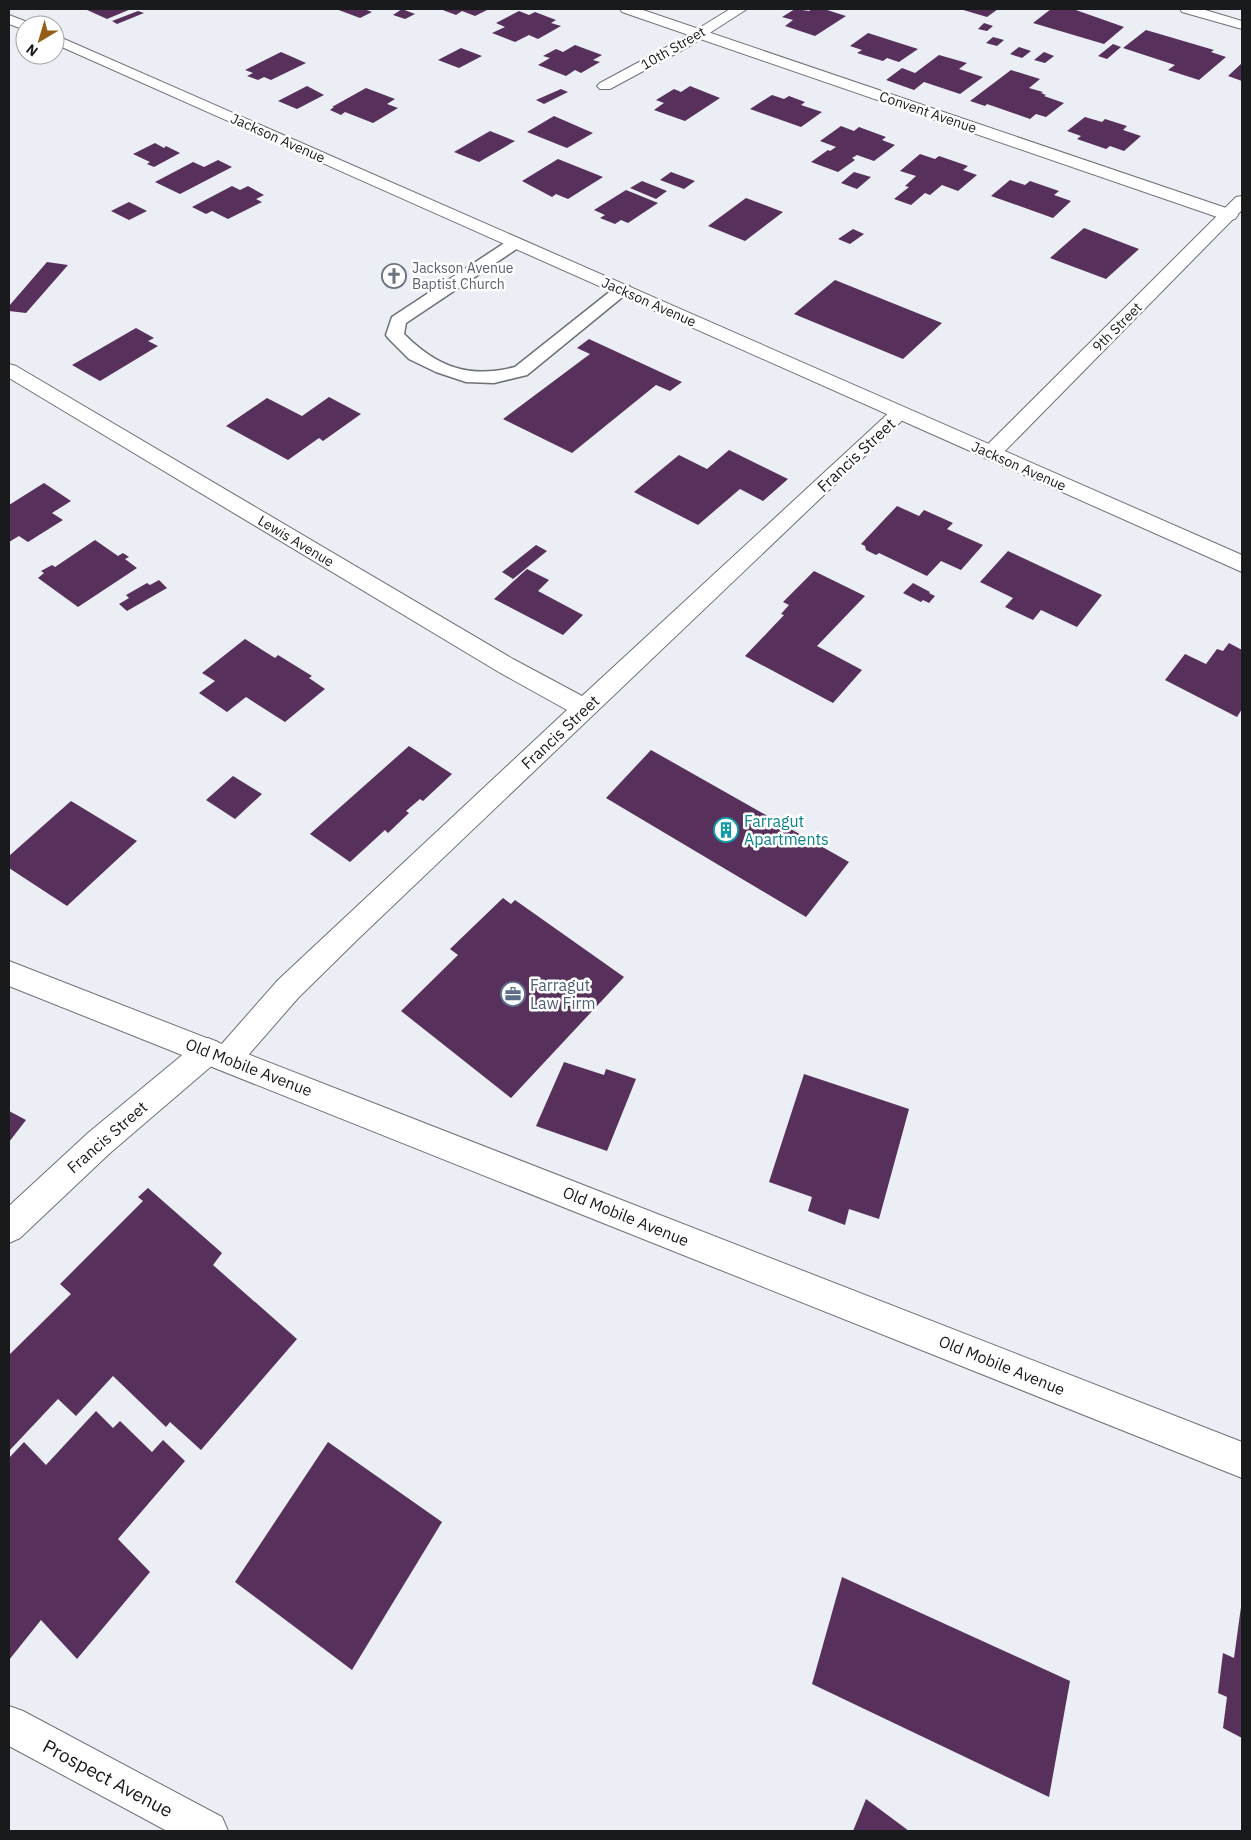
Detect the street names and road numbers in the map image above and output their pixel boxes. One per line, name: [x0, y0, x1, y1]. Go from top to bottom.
street label: 10th Street: [638, 22, 708, 74]
street label: Convent Avenue: [877, 87, 979, 137]
street label: Jackson Avenue: [228, 109, 328, 167]
street label: Jackson Avenue: [599, 273, 699, 331]
street label: 9th Street: [1088, 298, 1146, 356]
street label: Francis Street: [813, 414, 899, 496]
street label: Jackson Avenue: [969, 437, 1069, 495]
street label: Lewis Avenue: [255, 511, 338, 571]
street label: Francis Street: [517, 691, 603, 773]
street label: Old Mobile Avenue: [183, 1034, 315, 1100]
street label: Francis Street: [63, 1097, 151, 1177]
street label: Old Mobile Avenue: [560, 1182, 692, 1251]
street label: Old Mobile Avenue: [936, 1331, 1068, 1400]
street label: Prospect Avenue: [39, 1734, 177, 1822]

